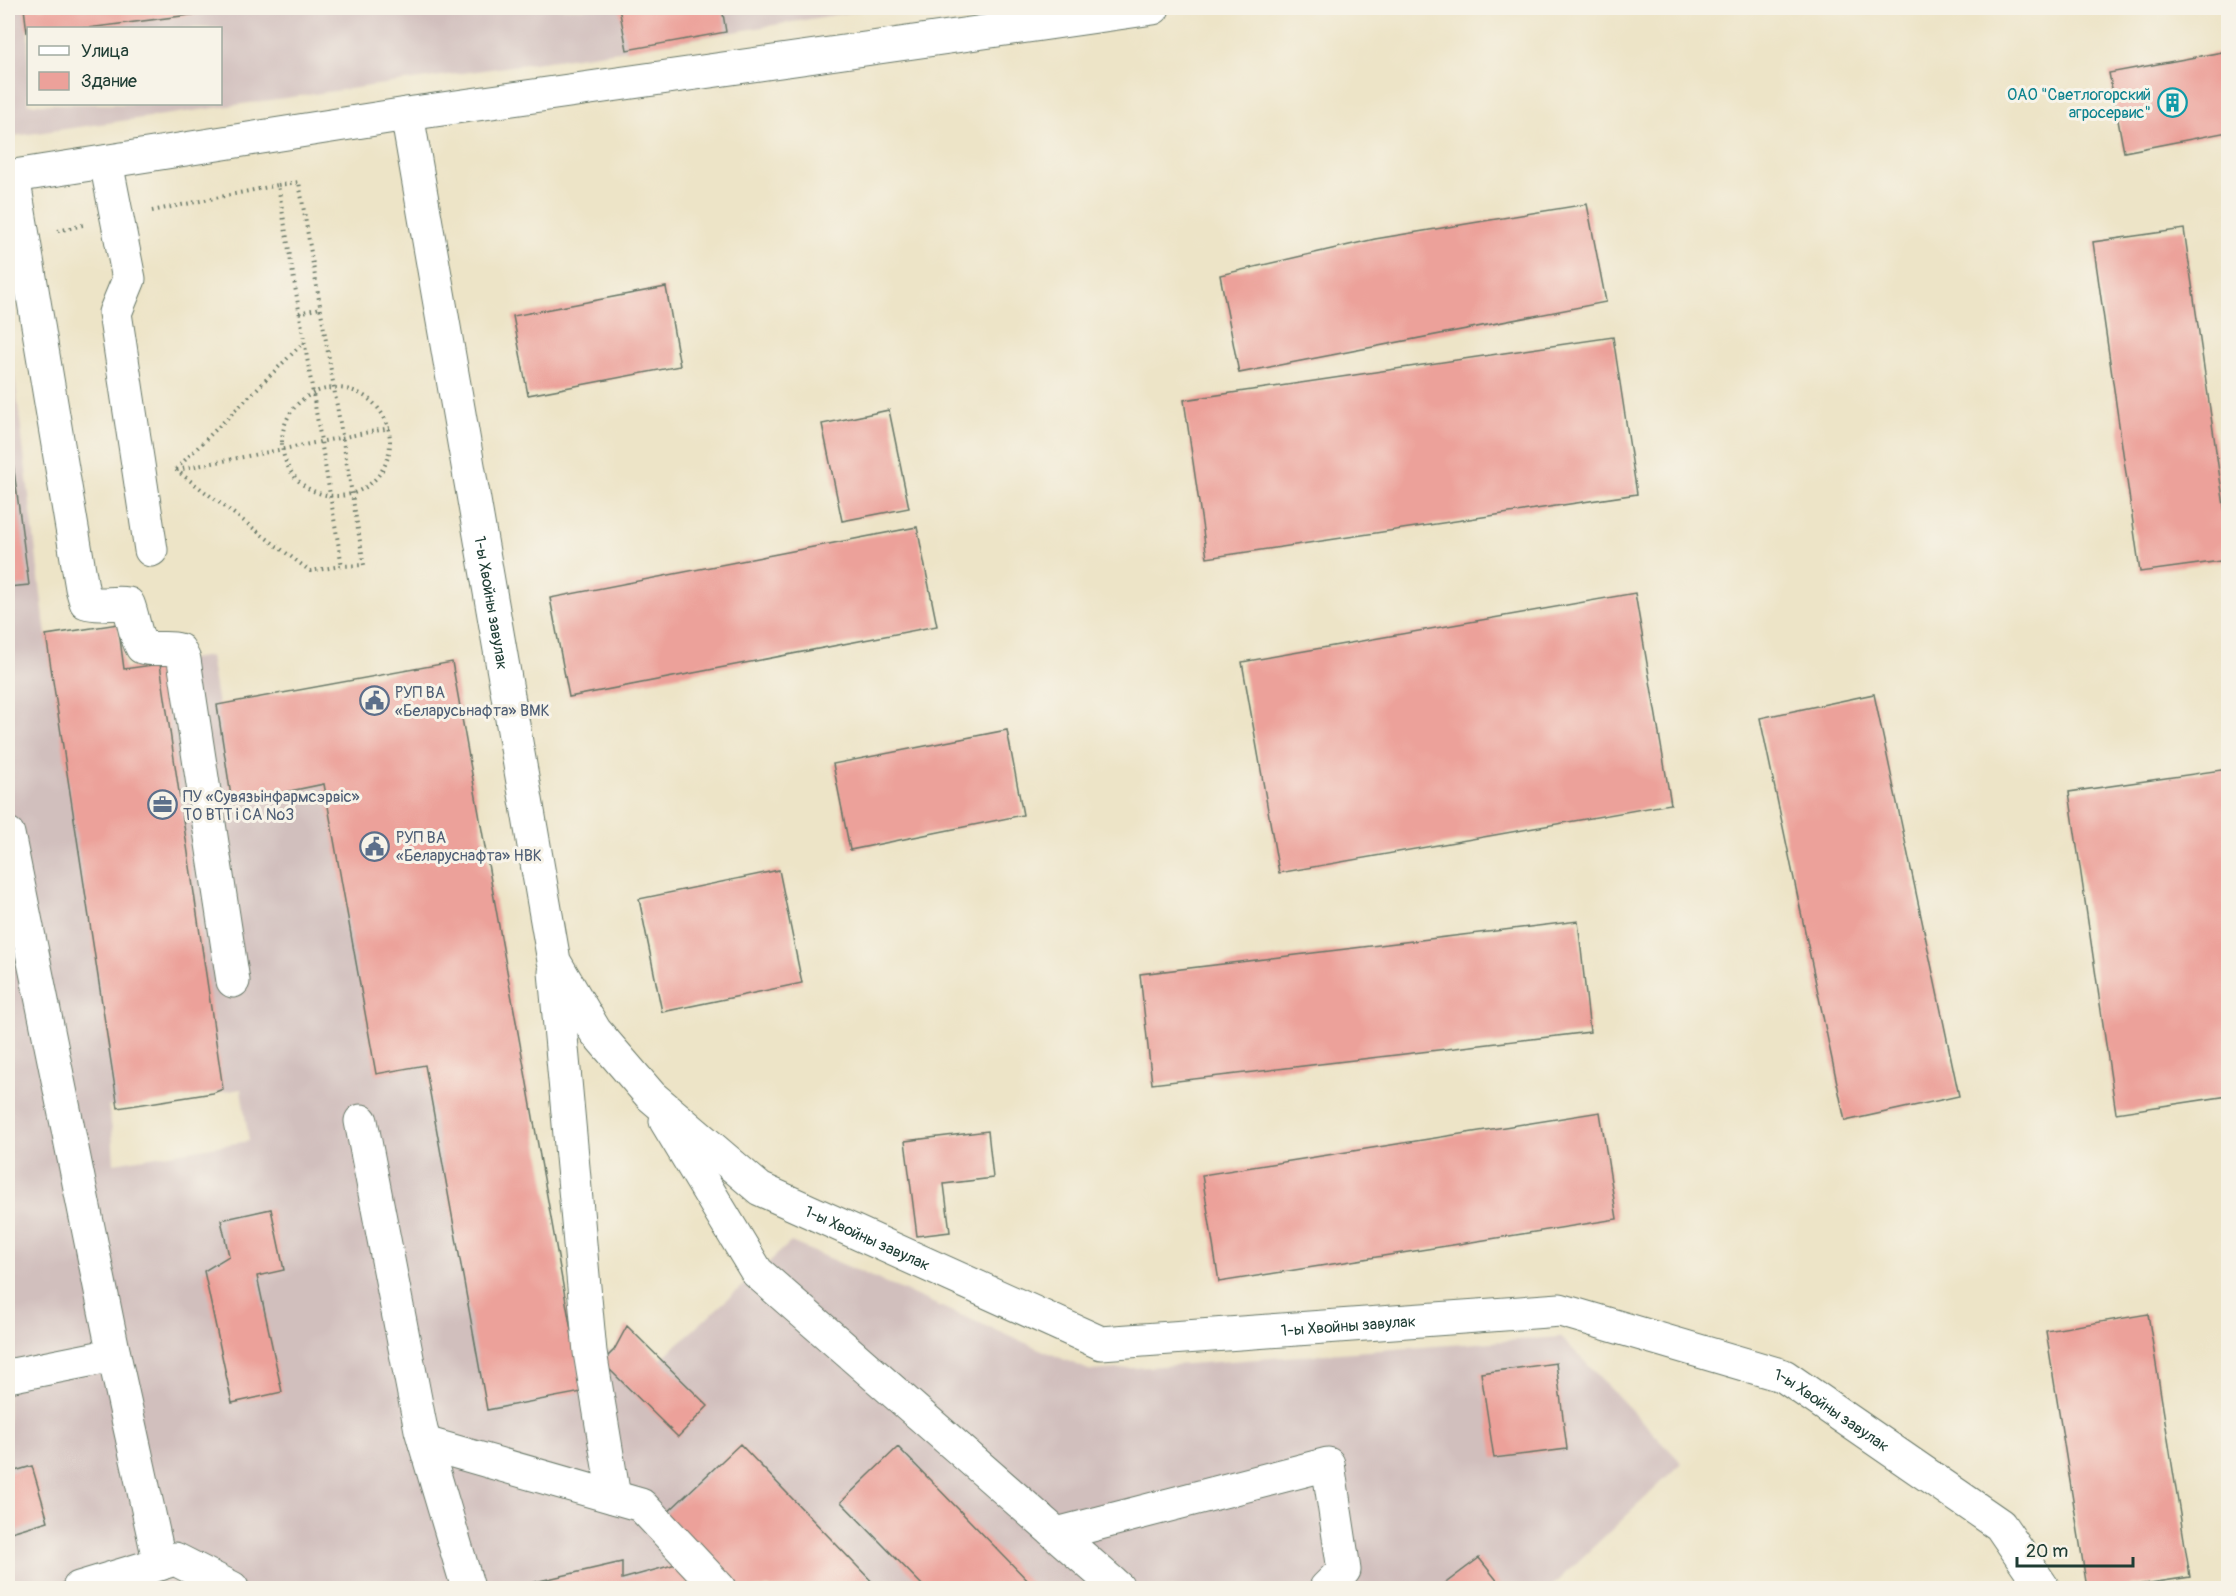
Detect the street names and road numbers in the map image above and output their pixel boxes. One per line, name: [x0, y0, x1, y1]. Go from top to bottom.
street label: 1-ы Хвойны завулак: [469, 534, 512, 671]
street label: 1-ы Хвойны завулак: [801, 1202, 933, 1276]
street label: 1-ы Хвойны завулак: [1280, 1311, 1417, 1341]
street label: 1-ы Хвойны завулак: [1772, 1365, 1893, 1457]

